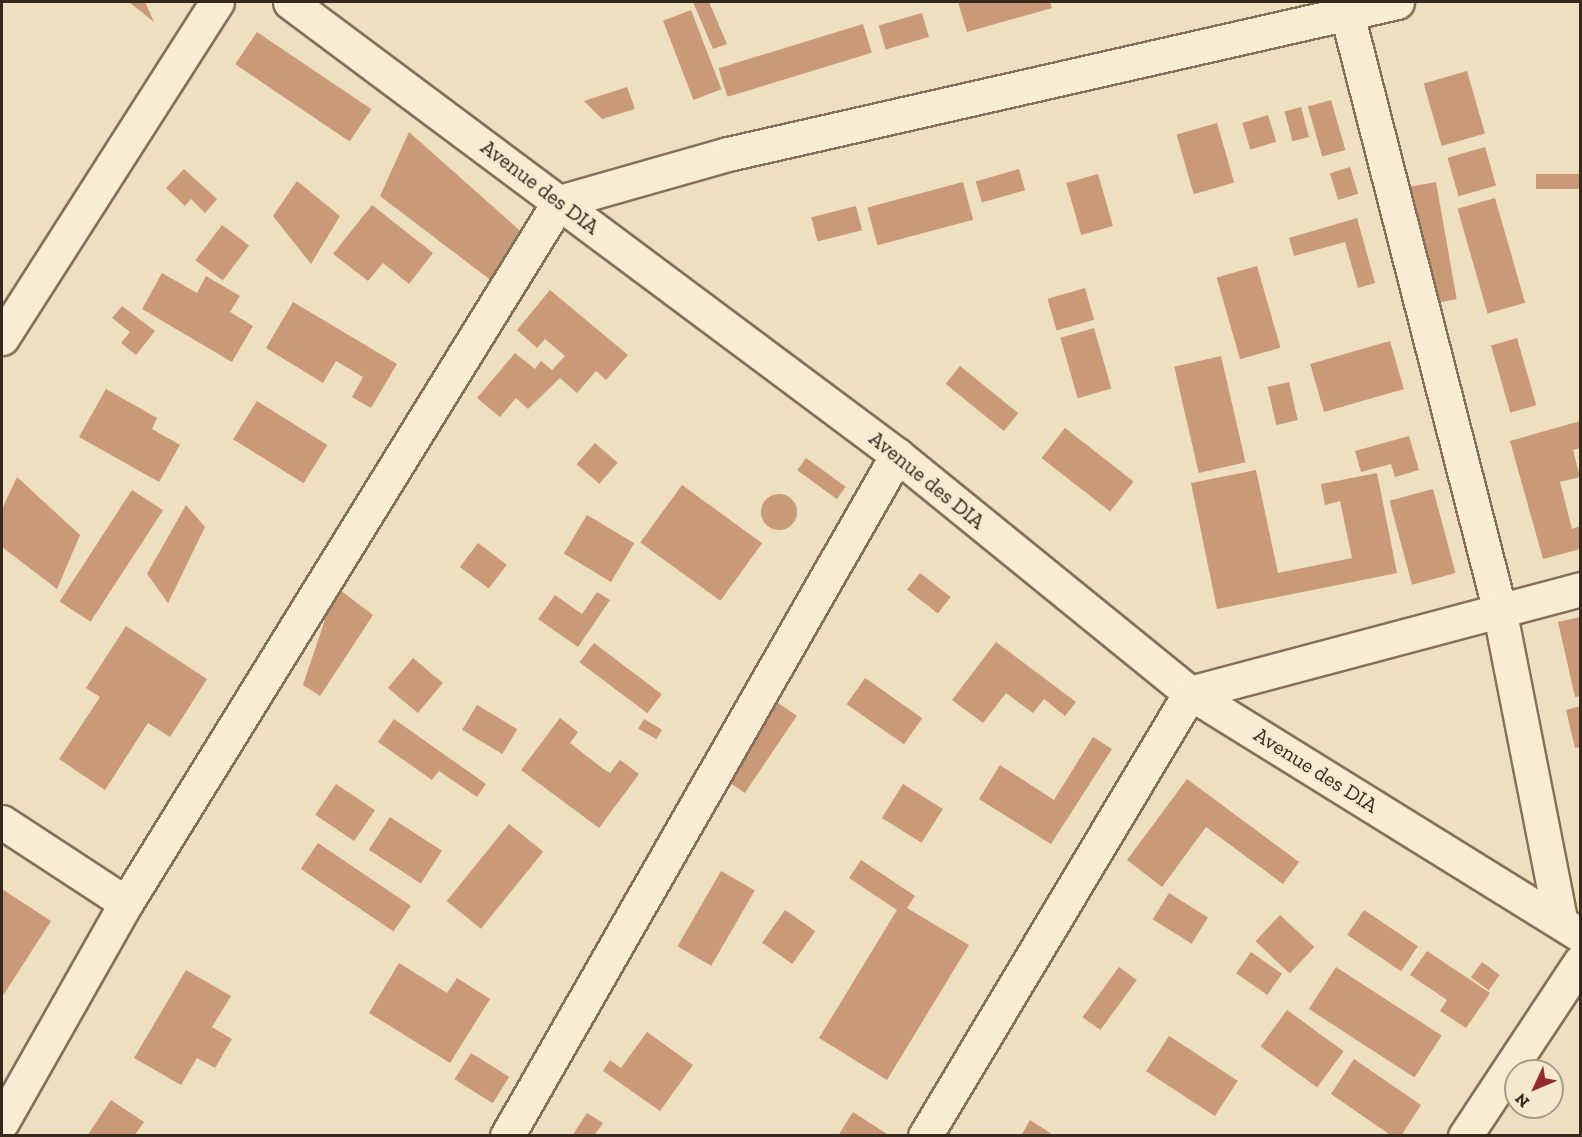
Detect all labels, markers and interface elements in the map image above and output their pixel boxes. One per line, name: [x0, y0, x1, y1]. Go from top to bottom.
street label: Avenue des DIA: [476, 134, 604, 240]
street label: Avenue des DIA: [864, 426, 990, 534]
street label: Avenue des DIA: [1249, 722, 1383, 818]
north arrow: [1504, 1059, 1564, 1119]
text: N: [1511, 1089, 1533, 1111]

